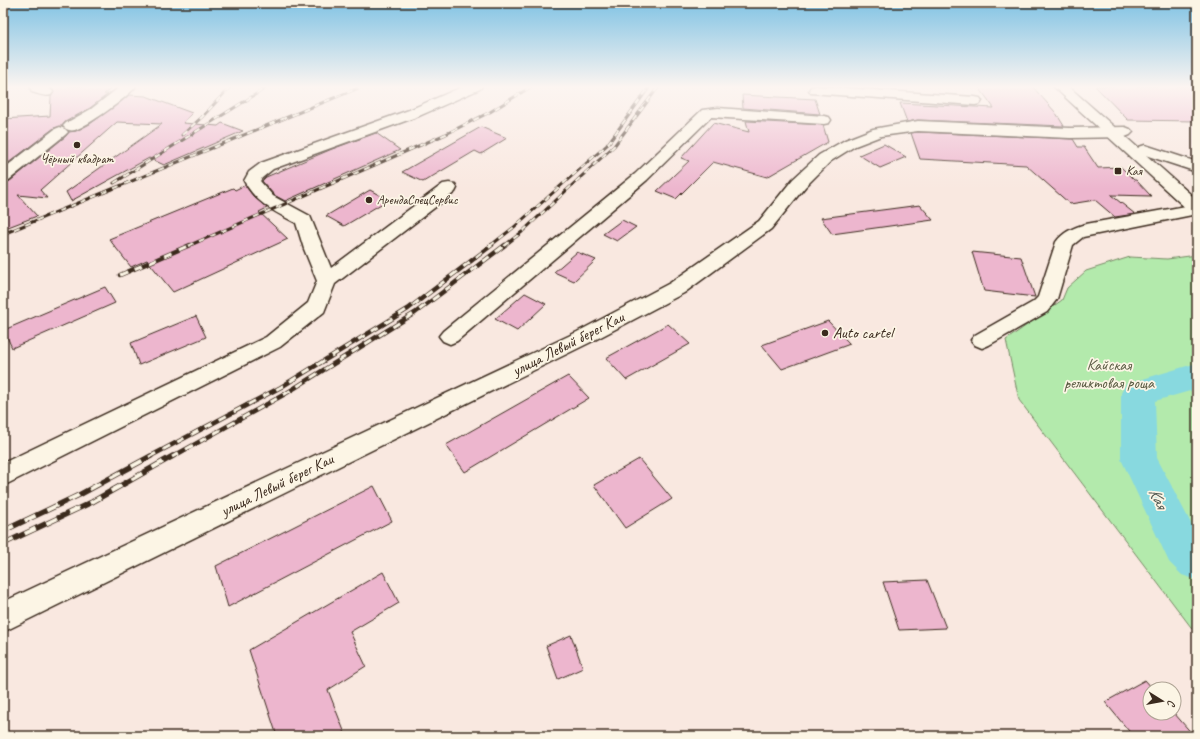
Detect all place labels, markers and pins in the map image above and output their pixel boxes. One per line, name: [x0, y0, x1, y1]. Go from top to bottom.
marker: Чёрный квадрат: [72, 140, 82, 150]
place label: Чёрный квадрат: [40, 151, 115, 167]
place label: Кая: [1126, 163, 1143, 179]
marker: Кая: [1113, 166, 1123, 176]
place label: АрендаСпецСервис: [377, 192, 458, 208]
marker: АрендаСпецСервис: [364, 195, 374, 205]
place label: Auto cartel: [833, 323, 896, 343]
marker: Auto cartel: [820, 328, 830, 338]

